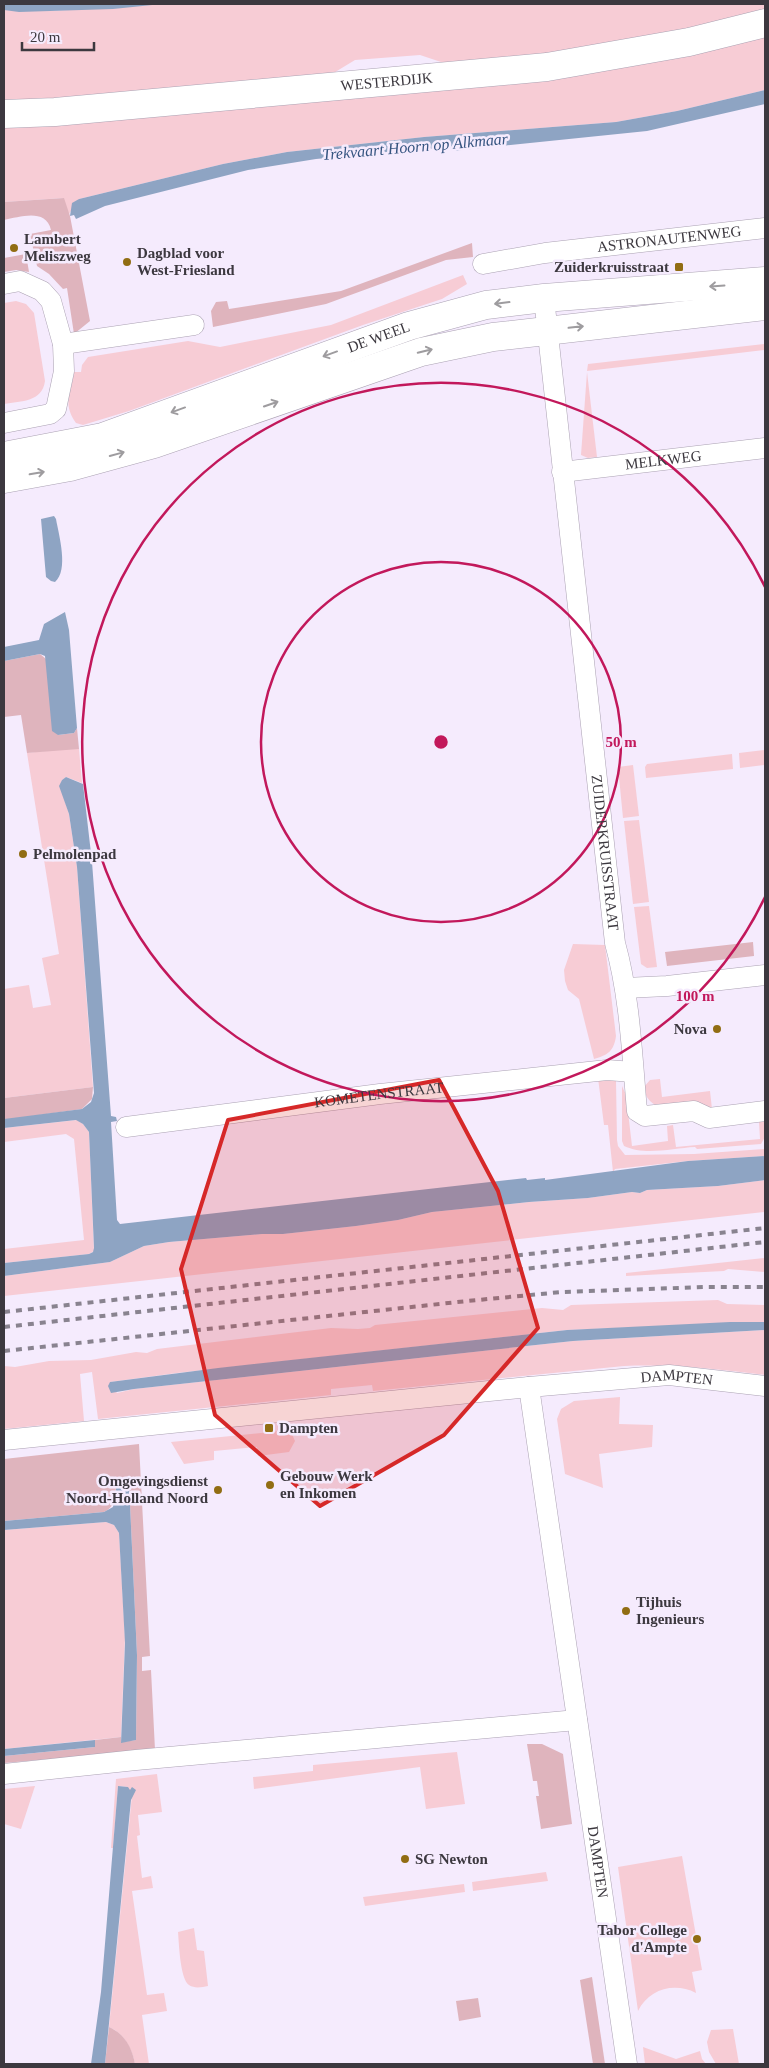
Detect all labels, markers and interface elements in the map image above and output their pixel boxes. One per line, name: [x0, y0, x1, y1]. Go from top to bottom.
scale bar: [22, 20, 95, 52]
text: 20 m: [30, 29, 61, 45]
street label: WESTERDIJK: [340, 69, 434, 94]
water label: Trekvaart Hoorn op Alkmaar: [322, 130, 509, 164]
street label: ASTRONAUTENWEG: [596, 223, 742, 255]
place label: Lambert Meliszweg: [24, 231, 91, 264]
marker: Lambert Meliszweg: [8, 242, 20, 254]
place label: Dagblad voor West-Friesland: [137, 245, 235, 278]
marker: Dagblad voor West-Friesland: [121, 256, 133, 268]
place label: Zuiderkruisstraat: [554, 259, 669, 275]
marker: Zuiderkruisstraat: [673, 261, 685, 273]
one-way arrow: [709, 281, 725, 290]
one-way arrow: [495, 298, 511, 308]
street label: DE WEEL: [345, 318, 412, 356]
one-way arrow: [567, 322, 583, 332]
one-way arrow: [417, 346, 433, 356]
one-way arrow: [323, 350, 339, 360]
one-way arrow: [263, 398, 279, 408]
one-way arrow: [170, 406, 186, 415]
street label: MELKWEG: [624, 448, 702, 472]
one-way arrow: [109, 449, 125, 459]
one-way arrow: [29, 468, 45, 478]
centre of rings: [432, 733, 450, 751]
text: 50 m: [605, 734, 637, 750]
street label: ZUIDERKRUISSTRAAT: [589, 774, 622, 931]
place label: Pelmolenpad: [33, 846, 117, 862]
marker: Pelmolenpad: [17, 848, 29, 860]
text: 100 m: [676, 988, 715, 1004]
place label: Nova: [674, 1021, 707, 1037]
marker: Nova: [711, 1023, 723, 1035]
street label: KOMETENSTRAAT: [313, 1079, 444, 1110]
street label: DAMPTEN: [640, 1366, 714, 1388]
place label: Dampten: [279, 1420, 339, 1436]
marker: Dampten: [263, 1422, 275, 1434]
place label: Gebouw Werk en Inkomen: [280, 1468, 373, 1501]
place label: Omgevingsdienst Noord-Holland Noord: [66, 1473, 209, 1506]
marker: Gebouw Werk en Inkomen: [264, 1479, 276, 1491]
marker: Omgevingsdienst Noord-Holland Noord: [212, 1484, 224, 1496]
place label: Tijhuis Ingenieurs: [636, 1594, 705, 1627]
marker: Tijhuis Ingenieurs: [620, 1605, 632, 1617]
street label: DAMPTEN: [585, 1825, 611, 1899]
place label: SG Newton: [415, 1851, 489, 1867]
marker: SG Newton: [399, 1853, 411, 1865]
place label: Tabor College d'Ampte: [597, 1922, 687, 1955]
marker: Tabor College d'Ampte: [691, 1933, 703, 1945]

